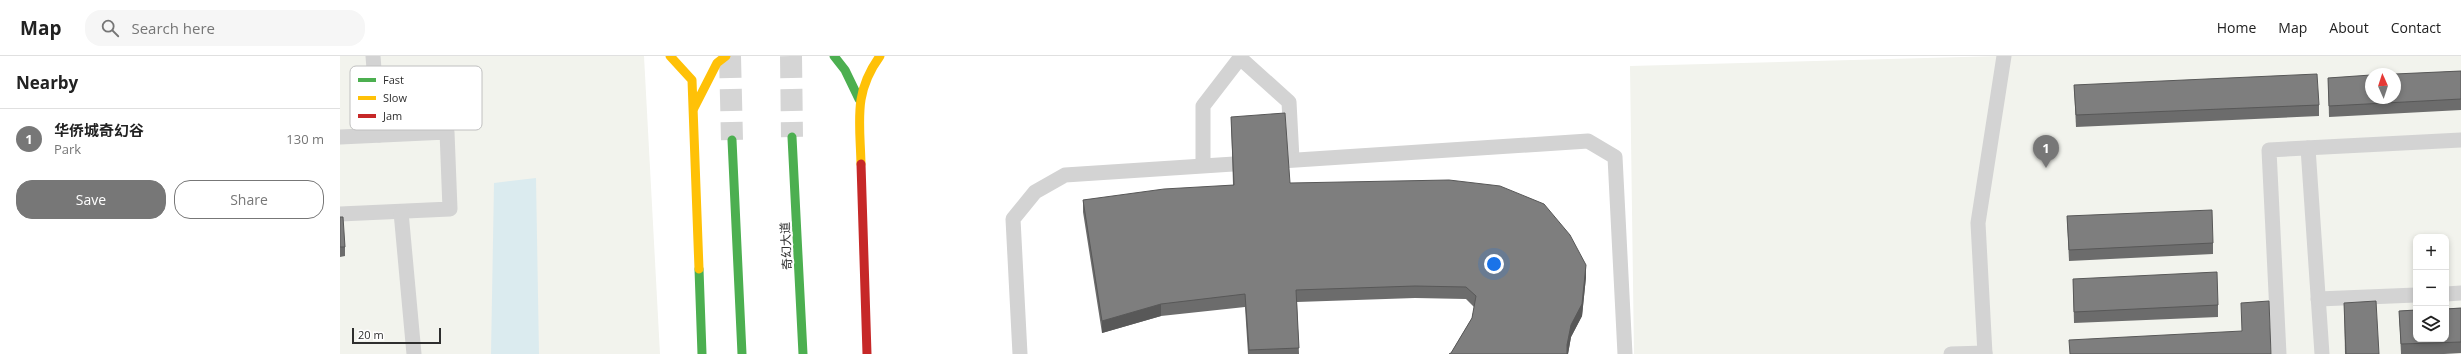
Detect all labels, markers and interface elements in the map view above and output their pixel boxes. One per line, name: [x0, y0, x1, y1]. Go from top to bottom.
search box: [85, 10, 365, 46]
text: Map: [20, 15, 61, 41]
icon: search: [99, 17, 121, 39]
text: Search here: [131, 18, 215, 38]
text: Home: [2217, 18, 2256, 37]
text: Map: [2278, 18, 2307, 37]
text: About: [2329, 18, 2369, 37]
text: Contact: [2391, 18, 2441, 37]
legend: [350, 66, 482, 130]
north arrow: [2365, 68, 2401, 104]
text: Nearby: [16, 71, 78, 94]
text: Fast: [383, 72, 404, 87]
text: Slow: [383, 90, 407, 105]
text: Jam: [382, 108, 402, 123]
text: 华侨城奇幻谷: [54, 120, 144, 140]
text: 1: [25, 130, 33, 148]
text: 130 m: [286, 130, 324, 148]
pin: 1: [2033, 135, 2059, 168]
text: Park: [54, 140, 81, 158]
button: Save: [16, 180, 166, 219]
button: Share: [174, 180, 324, 219]
street label: 奇幻大道: [776, 222, 796, 270]
map controls: [2413, 234, 2449, 342]
button: +: [2413, 234, 2449, 270]
your location: [1484, 254, 1504, 274]
button: −: [2413, 270, 2449, 306]
button: layers: [2413, 306, 2449, 342]
scale bar: [352, 326, 441, 345]
text: 20 m: [358, 327, 384, 342]

